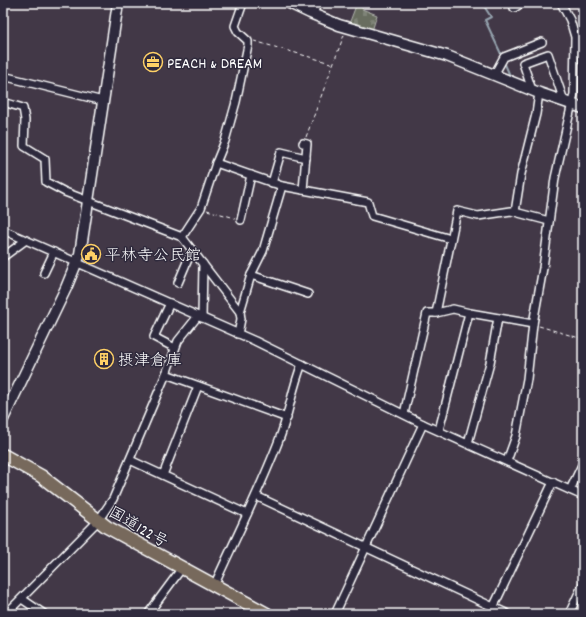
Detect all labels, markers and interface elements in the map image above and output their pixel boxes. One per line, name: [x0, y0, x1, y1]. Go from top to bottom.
office icon: PEACH & DREAM: [142, 51, 164, 73]
place label: PEACH & DREAM: [167, 53, 262, 76]
public building icon: 平林寺公民館: [80, 243, 102, 265]
place label: 平林寺公民館: [105, 245, 201, 268]
building icon: 摂津倉庫: [93, 348, 115, 370]
place label: 摂津倉庫: [118, 350, 182, 373]
street label: 国道122号: [104, 502, 172, 554]

